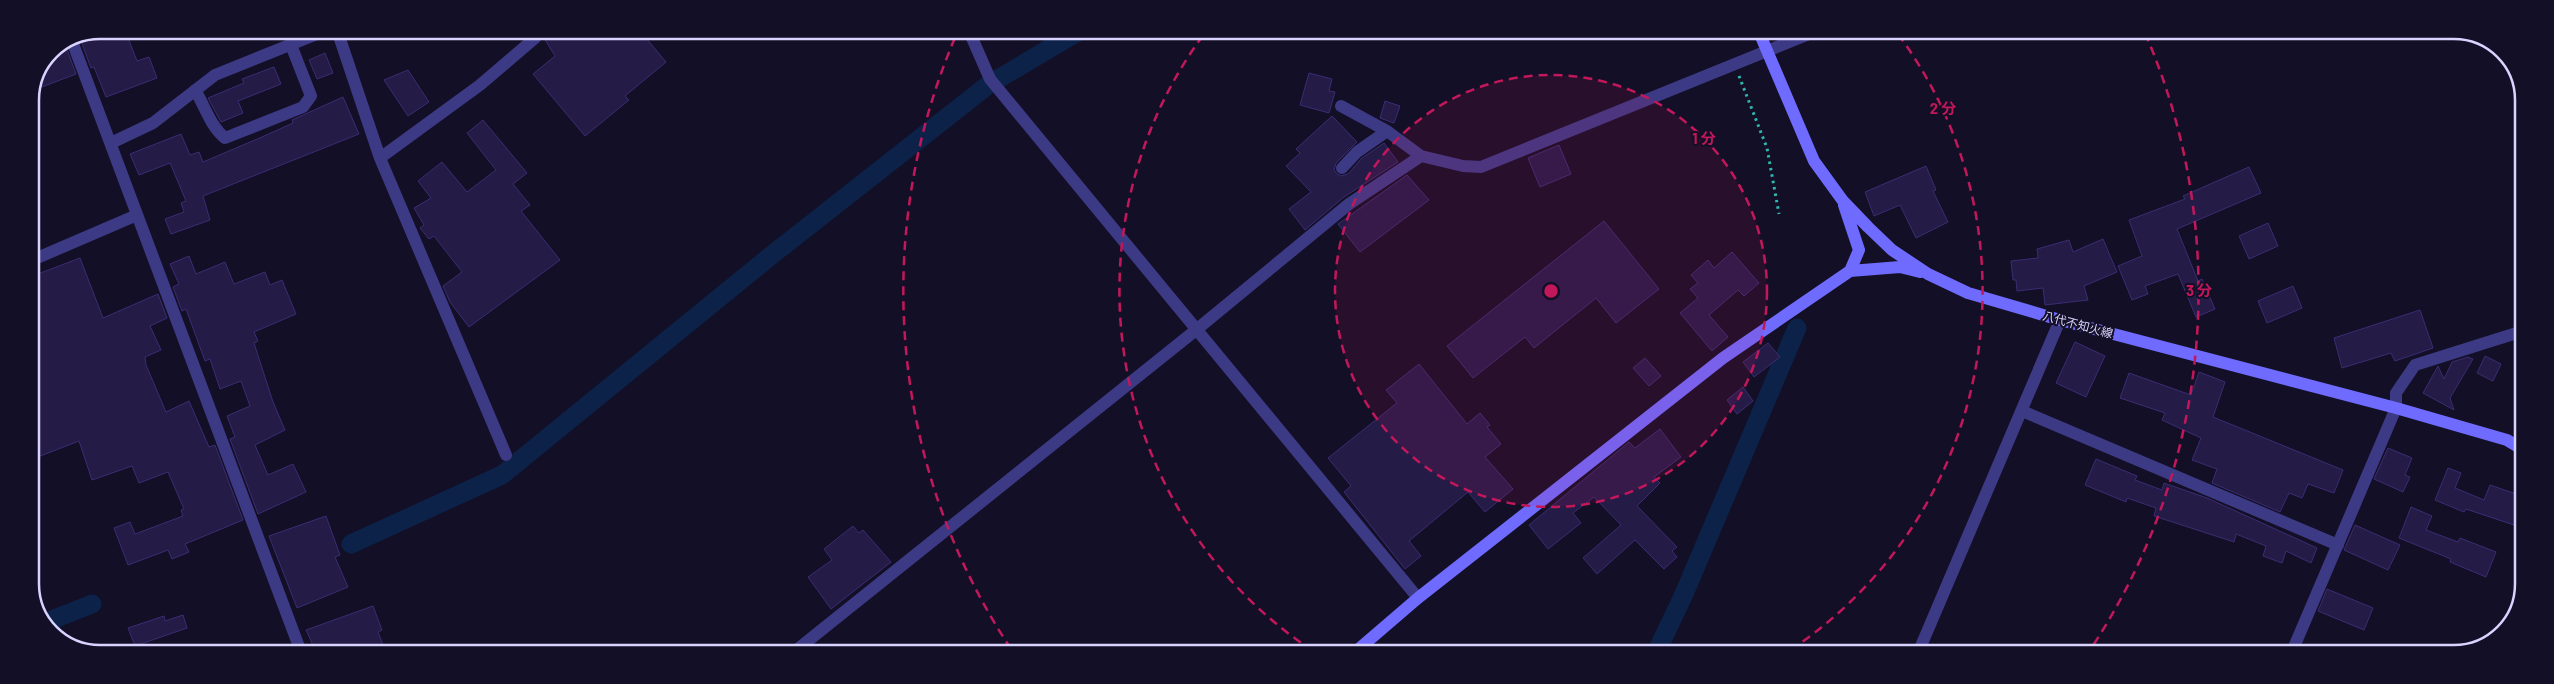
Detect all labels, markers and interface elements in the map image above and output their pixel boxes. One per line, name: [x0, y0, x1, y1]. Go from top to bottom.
text: 2 分: [1930, 99, 1956, 117]
text: 1 分: [1692, 129, 1716, 147]
text: 3 分: [2186, 281, 2212, 299]
centre of rings: [1542, 282, 1560, 300]
street label: 八代不知火線: [2041, 308, 2115, 340]

